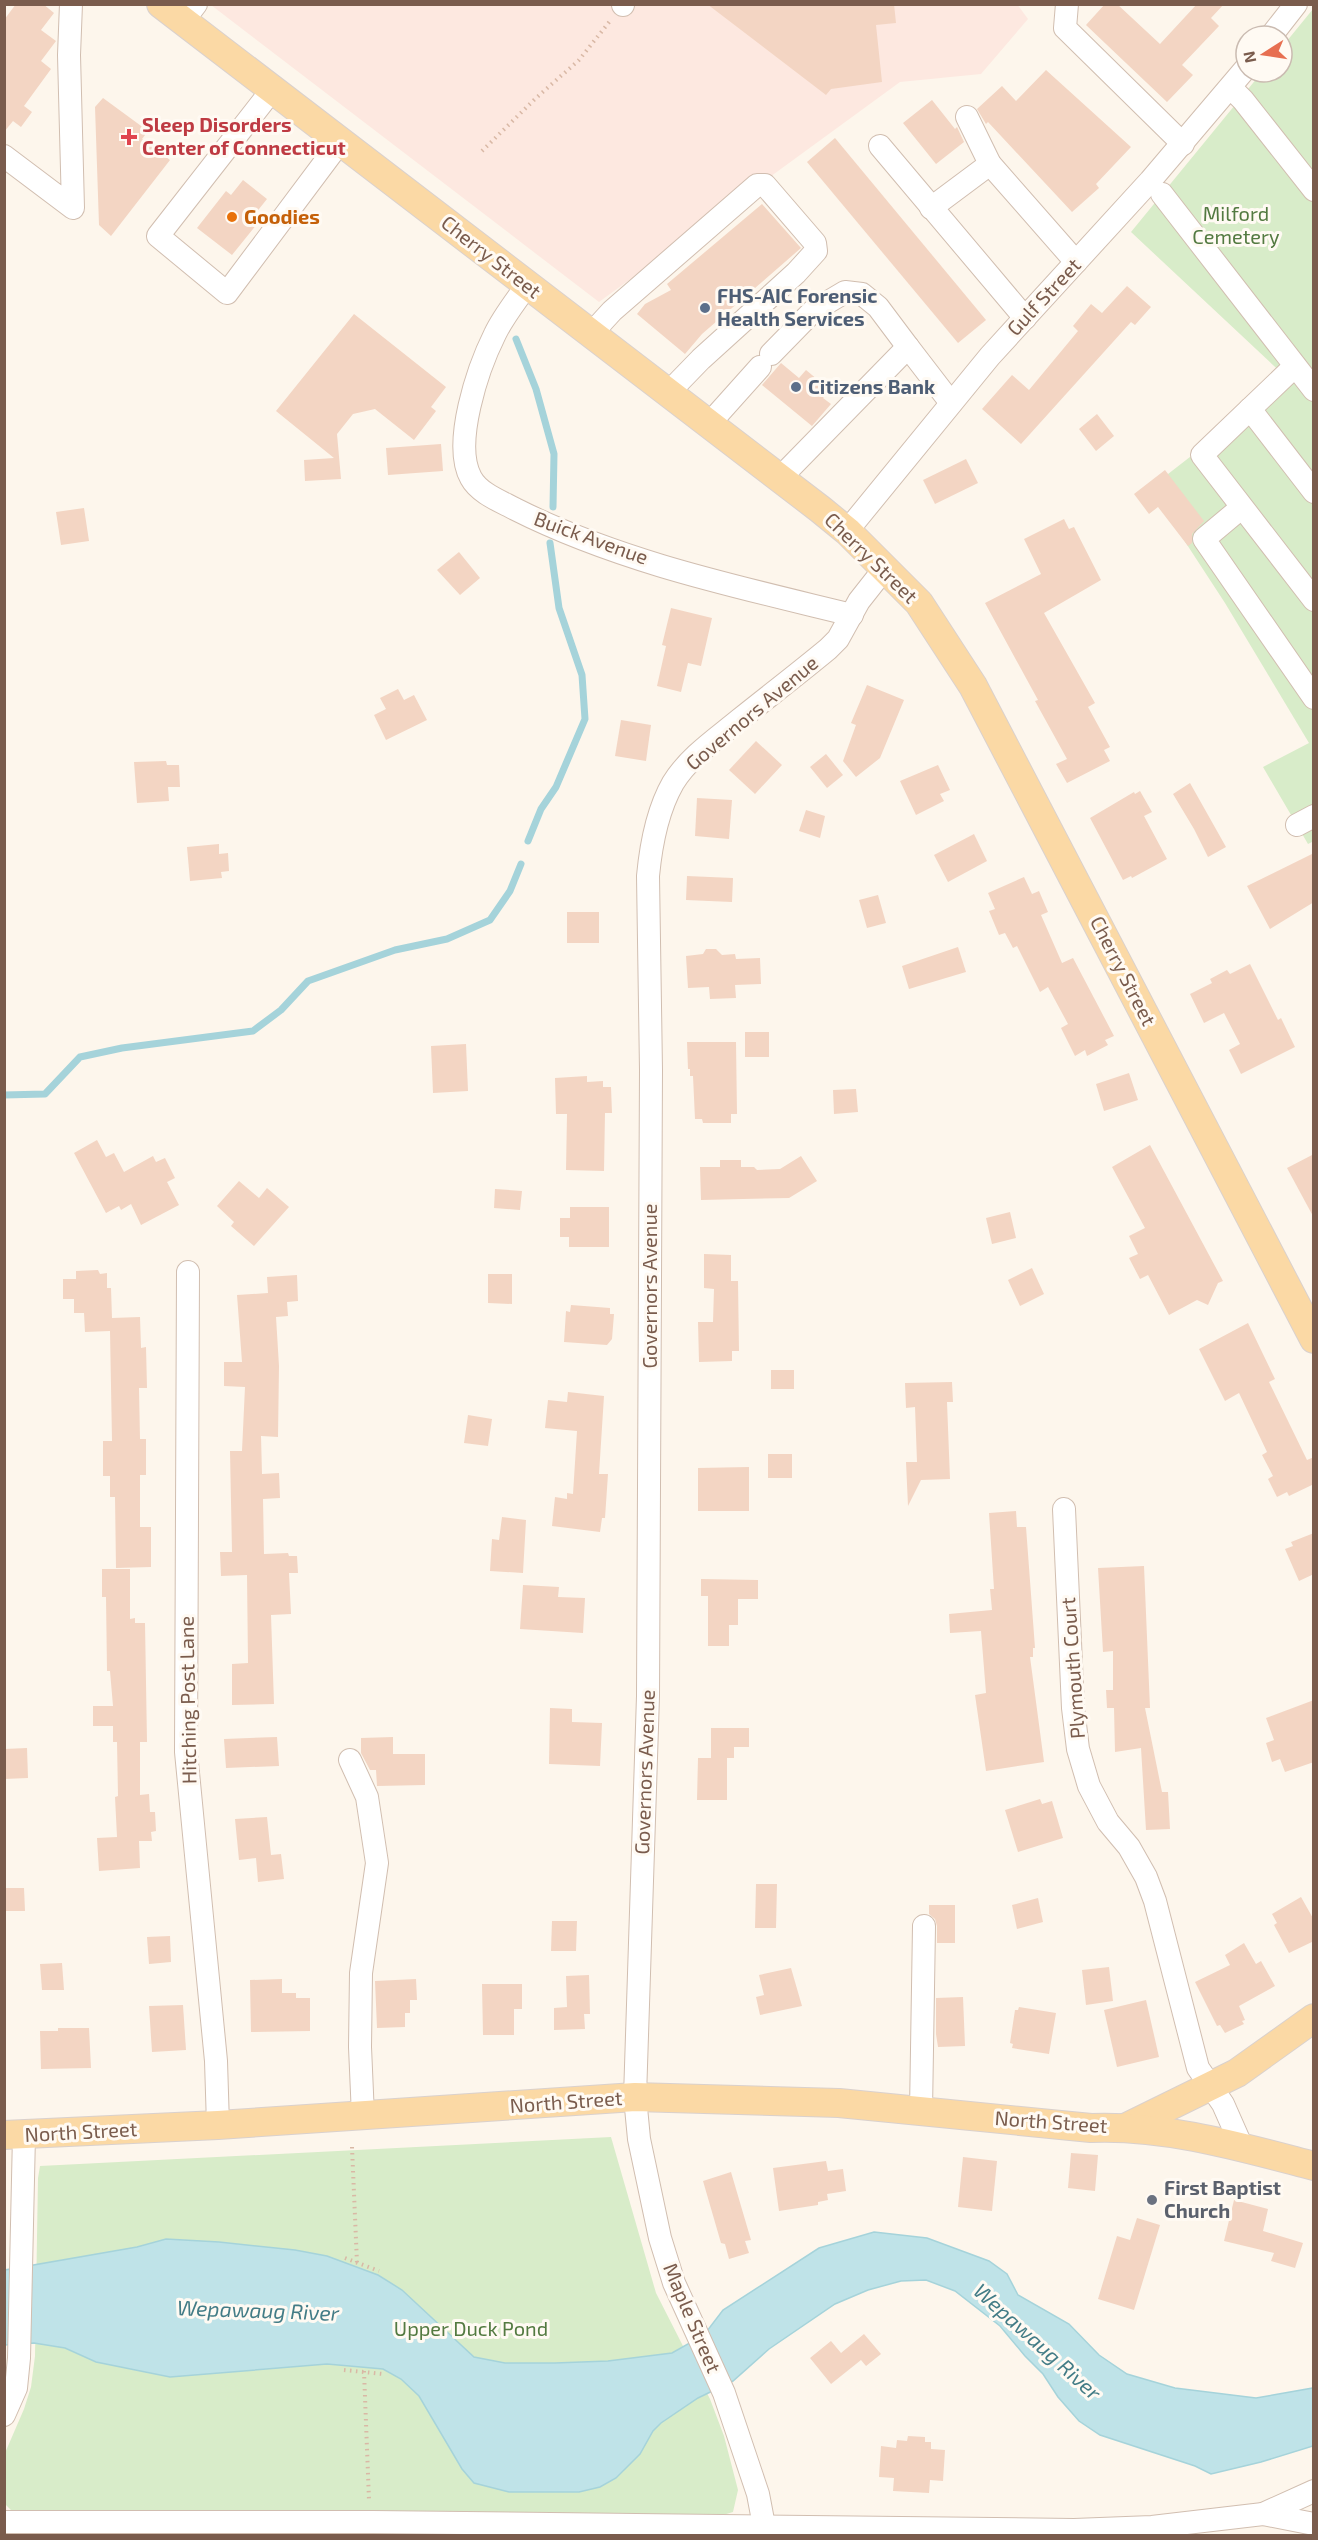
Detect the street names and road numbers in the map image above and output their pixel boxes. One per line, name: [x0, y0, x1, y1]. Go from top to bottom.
street label: Cherry Street: [437, 210, 547, 303]
street label: Gulf Street: [1001, 252, 1085, 340]
street label: Buick Avenue: [531, 505, 652, 569]
street label: Cherry Street: [820, 507, 923, 608]
street label: Governors Avenue: [680, 650, 822, 775]
street label: Cherry Street: [1086, 912, 1162, 1030]
street label: Governors Avenue: [637, 1203, 661, 1369]
street label: Plymouth Court: [1055, 1596, 1089, 1740]
street label: Hitching Post Lane: [174, 1616, 200, 1784]
street label: Governors Avenue: [629, 1689, 659, 1855]
street label: North Street: [509, 2085, 623, 2117]
street label: North Street: [994, 2105, 1109, 2137]
street label: North Street: [24, 2116, 138, 2146]
street label: Maple Street: [659, 2259, 727, 2376]

